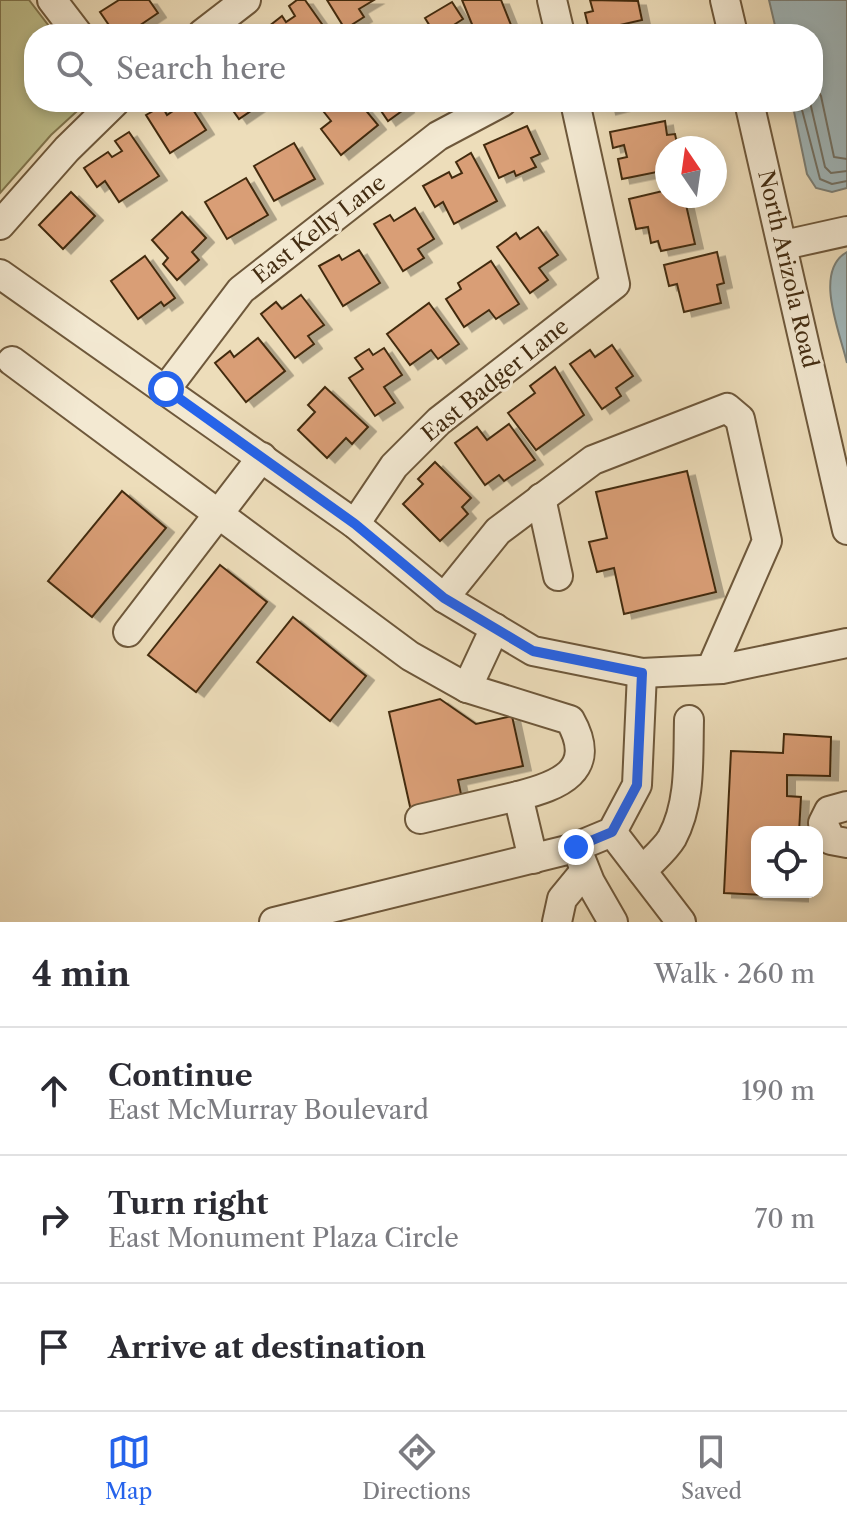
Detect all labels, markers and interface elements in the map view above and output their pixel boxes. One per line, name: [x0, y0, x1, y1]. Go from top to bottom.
search box: [24, 24, 823, 112]
icon: search: [52, 46, 96, 90]
text: Search here: [116, 50, 286, 87]
north arrow: [655, 136, 727, 208]
street label: North Arizola Road: [752, 167, 824, 371]
street label: East Kelly Lane: [247, 169, 391, 289]
street label: East Badger Lane: [416, 313, 574, 447]
route start: [148, 371, 184, 407]
map controls: [751, 826, 823, 898]
button: locate: [751, 826, 823, 898]
route end: [558, 829, 594, 865]
text: 4 min: [32, 953, 130, 995]
text: Walk · 260 m: [654, 958, 815, 990]
text: Continue: [108, 1057, 253, 1094]
icon: ahead: [32, 1069, 76, 1113]
text: 190 m: [741, 1075, 815, 1107]
text: East McMurray Boulevard: [108, 1094, 429, 1126]
text: Turn right: [108, 1185, 268, 1222]
icon: right: [32, 1197, 76, 1241]
text: 70 m: [755, 1203, 815, 1235]
text: East Monument Plaza Circle: [108, 1222, 459, 1254]
icon: arrive: [32, 1325, 76, 1369]
text: Arrive at destination: [108, 1329, 426, 1366]
tab: Map: [105, 1430, 152, 1505]
tab: Directions: [362, 1430, 471, 1505]
tab: Saved: [681, 1430, 742, 1505]

